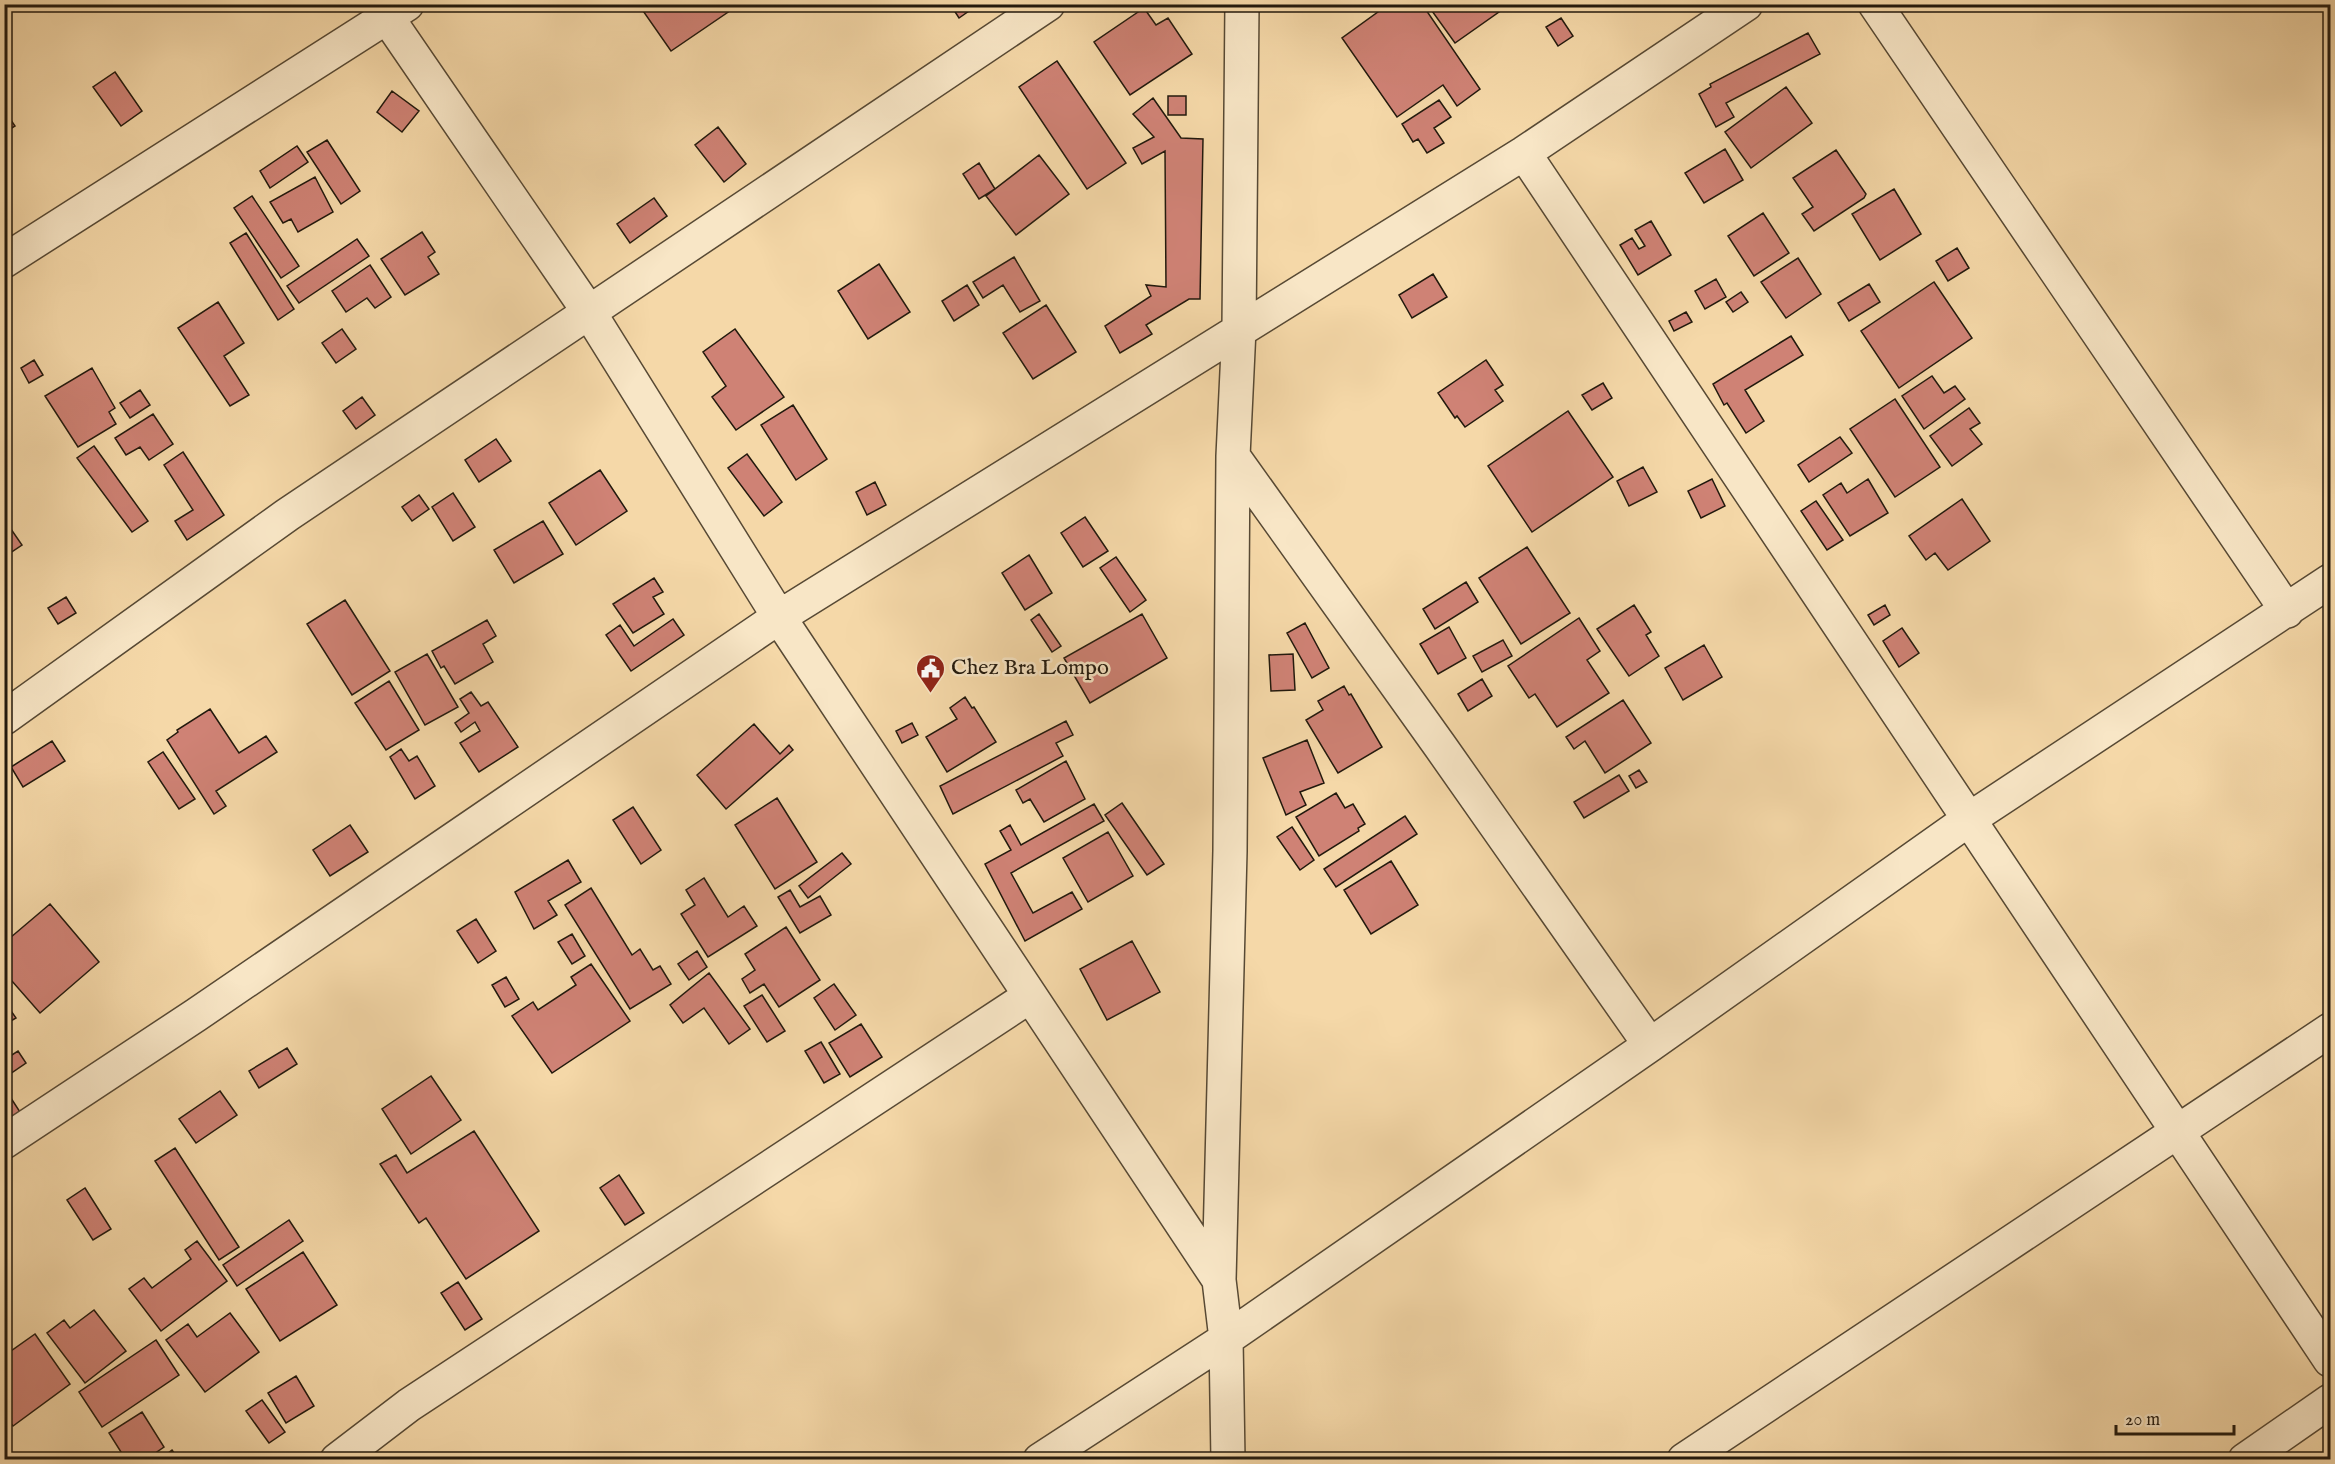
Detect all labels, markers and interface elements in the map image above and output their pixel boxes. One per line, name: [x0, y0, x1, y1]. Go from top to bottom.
public building icon: Chez Bra Lompo: [914, 652, 946, 694]
place label: Chez Bra Lompo: [951, 654, 1109, 682]
scale bar: [2116, 1398, 2234, 1436]
text: 20 m: [2125, 1409, 2160, 1432]

